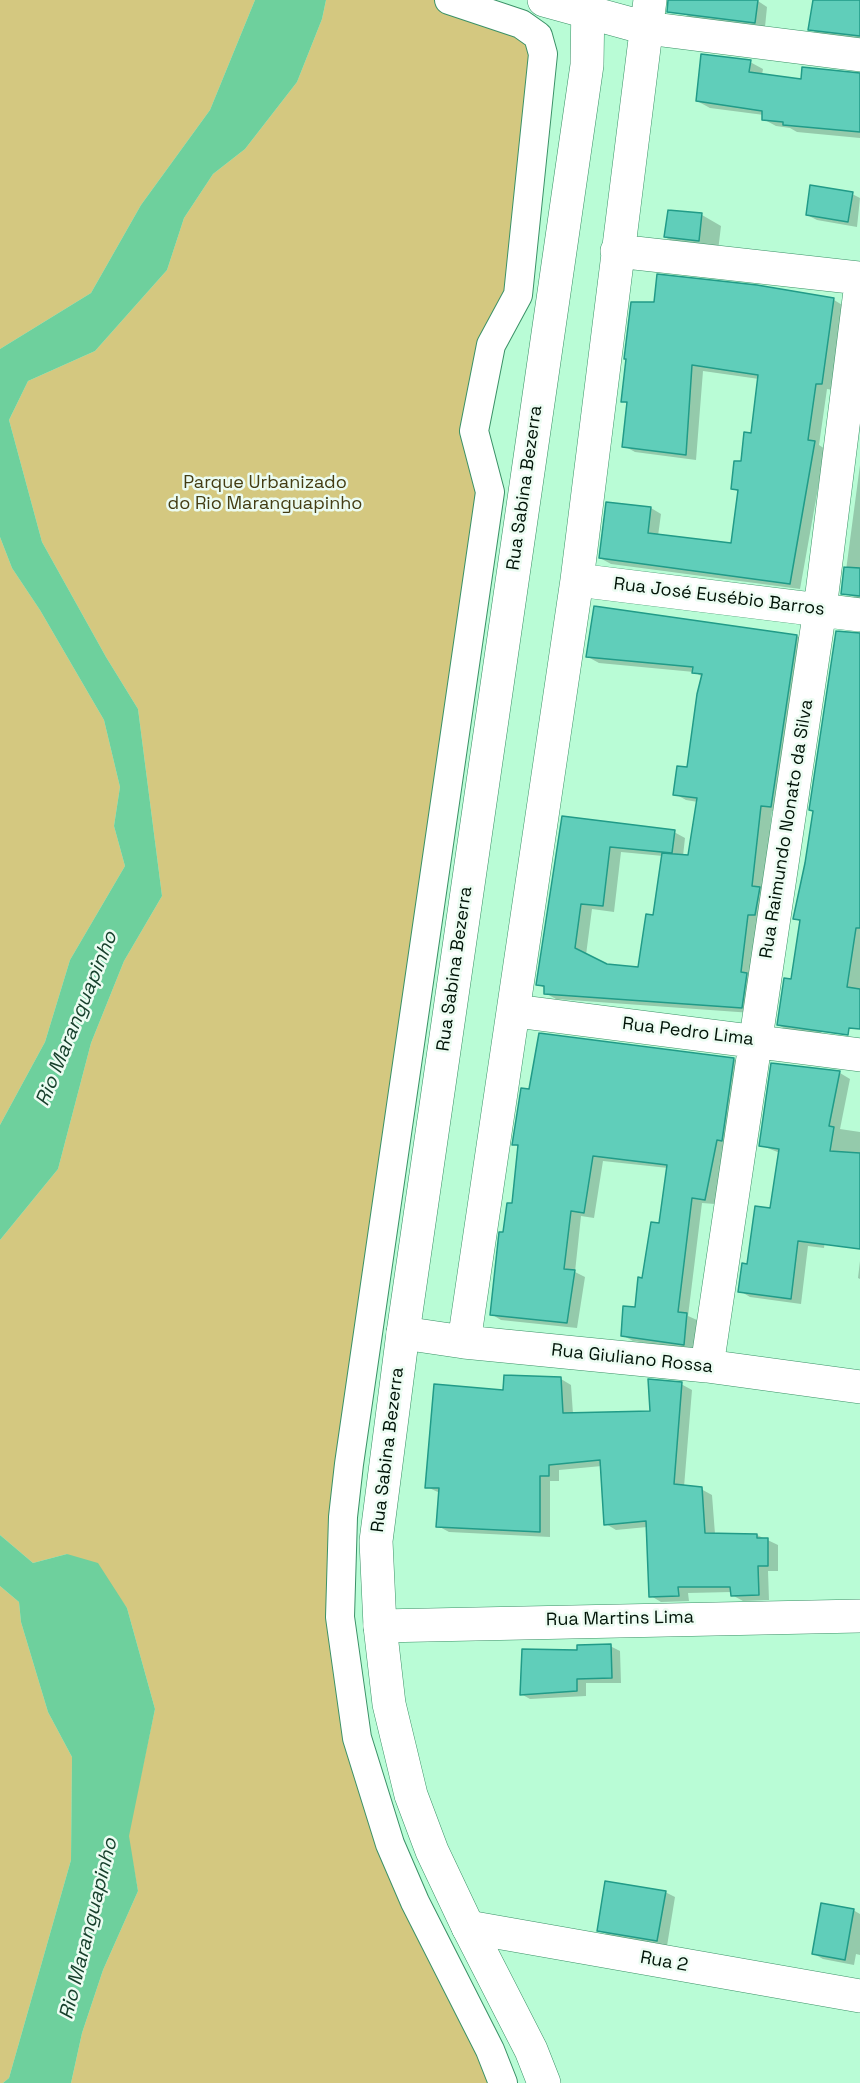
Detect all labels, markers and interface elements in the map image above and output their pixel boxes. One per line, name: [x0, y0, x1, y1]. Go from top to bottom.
street label: Rua Sabina Bezerra: [503, 404, 547, 572]
park label: Parque Urbanizado do Rio Maranguapinho: [168, 472, 362, 514]
street label: Rua José Eusébio Barros: [612, 573, 826, 621]
street label: Rua Raimundo Nonato da Silva: [756, 698, 818, 960]
street label: Rua Sabina Bezerra: [433, 885, 477, 1053]
water label: Rio Maranguapinho: [31, 928, 123, 1110]
street label: Rua Pedro Lima: [621, 1013, 755, 1051]
street label: Rua Giuliano Rossa: [550, 1340, 714, 1378]
street label: Rua Sabina Bezerra: [367, 1366, 409, 1534]
street label: Rua Martins Lima: [546, 1607, 694, 1631]
water label: Rio Maranguapinho: [55, 1836, 123, 2022]
street label: Rua 2: [638, 1947, 690, 1977]

